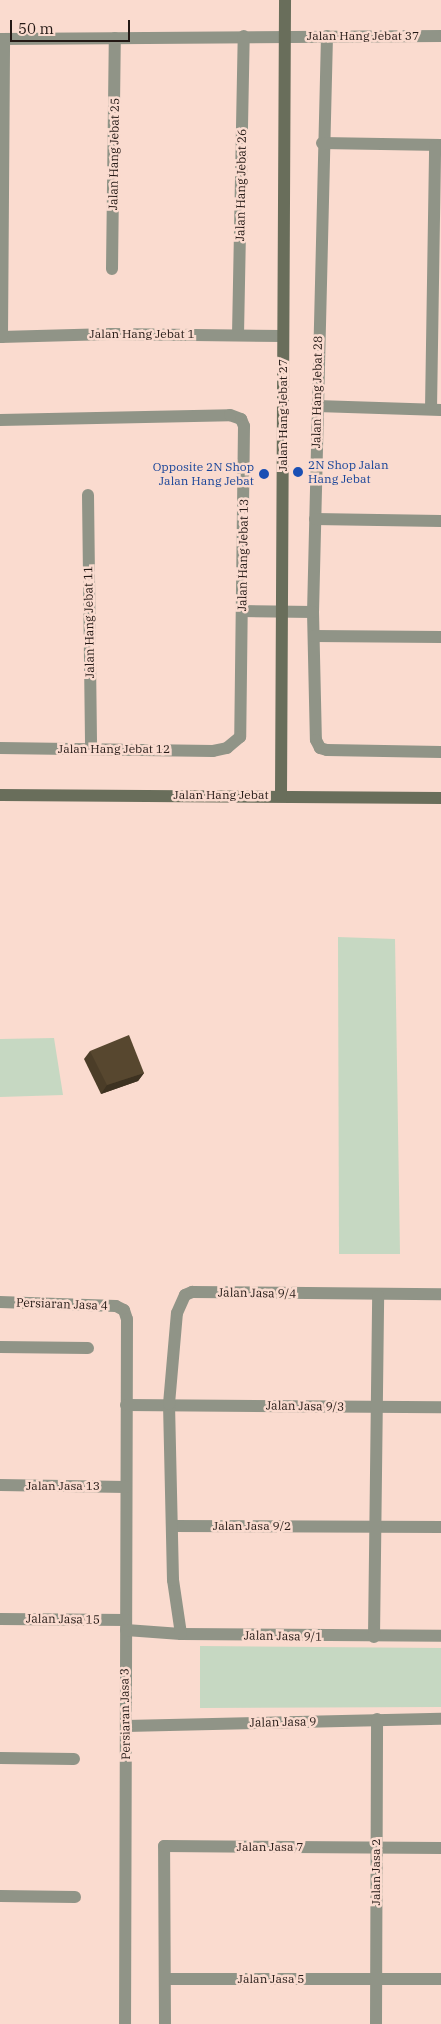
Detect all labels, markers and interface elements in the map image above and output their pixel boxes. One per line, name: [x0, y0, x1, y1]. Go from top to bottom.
scale bar: [12, 10, 132, 42]
text: 50 m: [18, 19, 54, 38]
street label: Jalan Hang Jebat 37: [307, 29, 419, 43]
street label: Jalan Hang Jebat 25: [106, 98, 122, 210]
street label: Jalan Hang Jebat 26: [233, 129, 249, 241]
street label: Jalan Hang Jebat 1: [89, 327, 195, 341]
street label: Jalan Hang Jebat 28: [309, 336, 325, 448]
street label: Jalan Hang Jebat 27: [276, 359, 290, 471]
place label: 2N Shop Jalan Hang Jebat: [308, 458, 389, 486]
place label: Opposite 2N Shop Jalan Hang Jebat: [153, 460, 254, 488]
marker: 2N Shop Jalan Hang Jebat: [292, 466, 304, 478]
marker: Opposite 2N Shop Jalan Hang Jebat: [258, 468, 270, 480]
street label: Jalan Hang Jebat 13: [235, 499, 251, 611]
street label: Jalan Hang Jebat 11: [81, 566, 97, 678]
street label: Jalan Hang Jebat 12: [58, 742, 170, 756]
street label: Jalan Hang Jebat: [173, 788, 269, 802]
street label: Jalan Jasa 9/4: [218, 1285, 296, 1301]
street label: Persiaran Jasa 4: [16, 1295, 108, 1313]
street label: Jalan Jasa 9/3: [266, 1398, 344, 1414]
street label: Jalan Jasa 13: [26, 1479, 100, 1493]
street label: Jalan Jasa 9/2: [213, 1519, 291, 1533]
street label: Jalan Jasa 15: [26, 1611, 100, 1627]
street label: Jalan Jasa 9/1: [244, 1628, 322, 1644]
street label: Persiaran Jasa 3: [117, 1668, 133, 1760]
street label: Jalan Jasa 9: [249, 1714, 317, 1730]
street label: Jalan Jasa 2: [369, 1839, 383, 1905]
street label: Jalan Jasa 7: [237, 1840, 303, 1854]
street label: Jalan Jasa 5: [238, 1972, 304, 1986]

